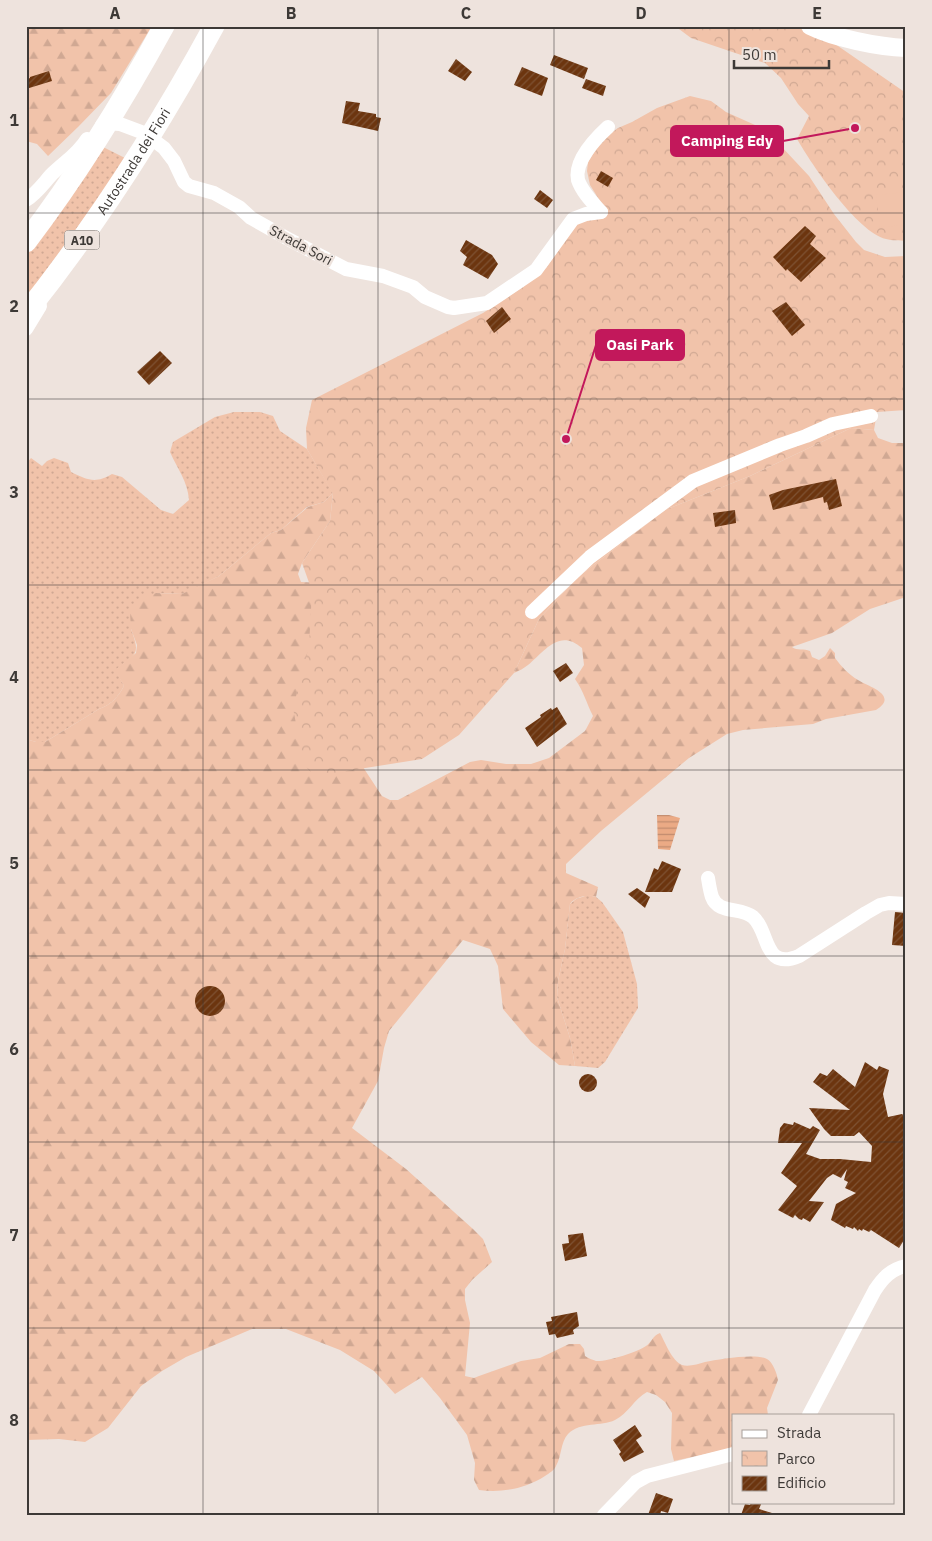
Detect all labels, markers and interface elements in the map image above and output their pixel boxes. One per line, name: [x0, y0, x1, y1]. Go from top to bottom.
text: A: [110, 3, 121, 23]
text: B: [286, 3, 297, 23]
text: C: [461, 3, 471, 23]
text: D: [635, 3, 647, 23]
text: E: [812, 3, 822, 23]
scale bar: [734, 38, 830, 70]
text: 50 m: [742, 45, 777, 64]
street label: Autostrada dei Fiori: [93, 105, 174, 218]
text: 1: [9, 110, 19, 130]
callout: Camping Edy: [671, 126, 783, 156]
text: Camping Edy: [681, 131, 773, 150]
street label: Strada Sori: [266, 221, 336, 269]
road number: A10: [64, 230, 100, 250]
text: 2: [9, 296, 19, 316]
callout: Oasi Park: [596, 330, 684, 360]
text: Oasi Park: [606, 335, 674, 354]
text: 3: [9, 482, 19, 502]
text: 4: [9, 667, 19, 687]
text: 5: [9, 853, 19, 873]
text: 6: [9, 1039, 19, 1059]
text: 7: [9, 1225, 19, 1245]
text: 8: [9, 1410, 19, 1430]
legend: [732, 1414, 894, 1504]
text: Strada: [777, 1423, 821, 1442]
text: Parco: [777, 1449, 815, 1468]
text: Edificio: [777, 1473, 826, 1492]

